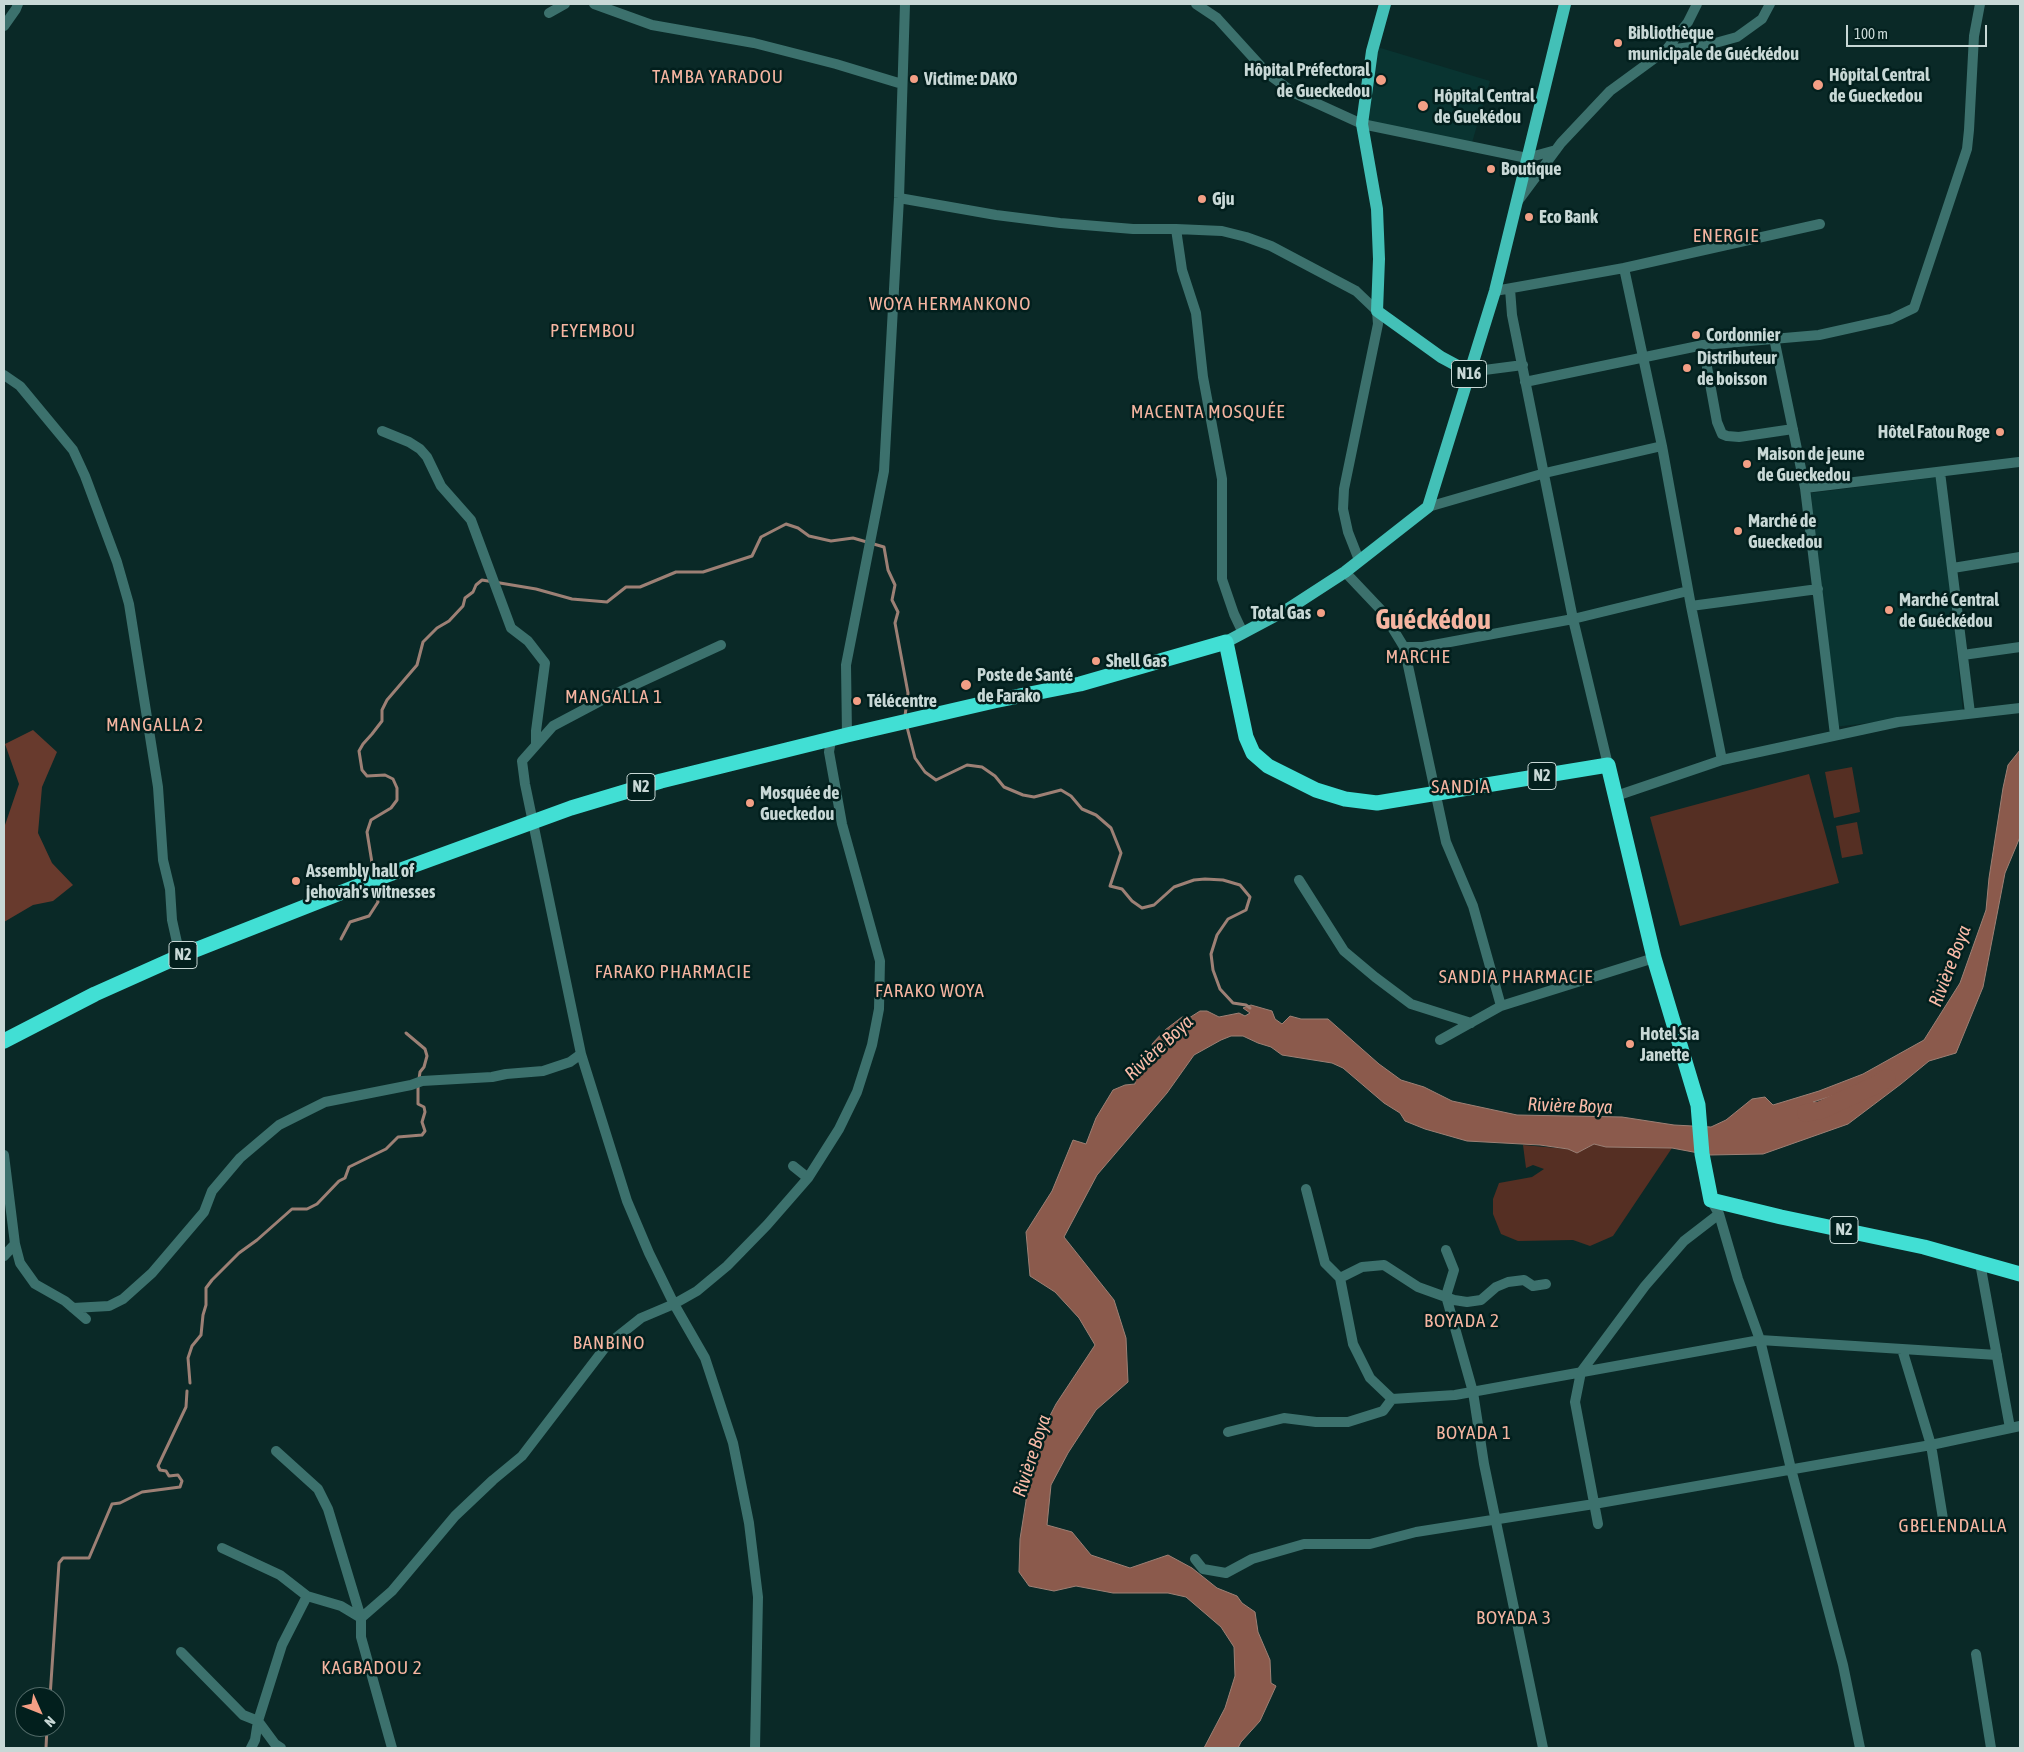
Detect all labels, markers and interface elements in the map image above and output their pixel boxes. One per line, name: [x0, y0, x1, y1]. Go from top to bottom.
scale bar: [1849, 15, 1990, 47]
place label: Bibliothèque municipale de Guéckédou: [1628, 22, 1799, 64]
text: 100 m: [1854, 25, 1888, 42]
marker: Bibliothèque municipale de Guéckédou: [1612, 37, 1624, 49]
place label: Hôpital Préfectoral de Gueckedou: [1244, 59, 1370, 102]
place label: Hôpital Central de Gueckedou: [1829, 64, 1930, 106]
district label: TAMBA YARADOU: [650, 66, 786, 88]
place label: Victime: DAKO: [924, 68, 1017, 90]
marker: Victime: DAKO: [908, 73, 920, 85]
marker: Hôpital Préfectoral de Gueckedou: [1374, 73, 1388, 87]
marker: Hôpital Central de Gueckedou: [1811, 78, 1825, 92]
place label: Hôpital Central de Guekédou: [1434, 85, 1535, 128]
marker: Hôpital Central de Guekédou: [1416, 99, 1430, 113]
place label: Boutique: [1501, 158, 1561, 180]
marker: Boutique: [1485, 163, 1497, 175]
place label: Gju: [1212, 188, 1234, 210]
marker: Gju: [1196, 193, 1208, 205]
place label: Eco Bank: [1539, 206, 1598, 228]
marker: Eco Bank: [1523, 211, 1535, 223]
district label: ENERGIE: [1692, 225, 1760, 247]
district label: WOYA HERMANKONO: [867, 293, 1033, 315]
district label: PEYEMBOU: [549, 320, 637, 342]
place label: Cordonnier: [1706, 324, 1780, 346]
marker: Cordonnier: [1690, 329, 1702, 341]
place label: Distributeur de boisson: [1697, 347, 1777, 389]
road number: N16: [1452, 360, 1486, 388]
marker: Distributeur de boisson: [1681, 362, 1693, 374]
district label: MACENTA MOSQUÉE: [1129, 401, 1287, 423]
place label: Hôtel Fatou Roge: [1878, 421, 1990, 443]
marker: Hôtel Fatou Roge: [1994, 426, 2006, 438]
place label: Maison de jeune de Gueckedou: [1757, 443, 1865, 486]
marker: Maison de jeune de Gueckedou: [1741, 458, 1753, 470]
place label: Marché de Gueckedou: [1748, 510, 1822, 552]
marker: Marché de Gueckedou: [1732, 525, 1744, 537]
place label: Marché Central de Guéckédou: [1899, 589, 1999, 632]
place label: Total Gas: [1251, 602, 1311, 624]
district label: Guéckédou: [1375, 603, 1491, 637]
marker: Marché Central de Guéckédou: [1883, 604, 1895, 616]
marker: Total Gas: [1315, 607, 1327, 619]
district label: MARCHE: [1385, 646, 1451, 668]
place label: Shell Gas: [1106, 650, 1167, 672]
marker: Shell Gas: [1090, 655, 1102, 667]
place label: Poste de Santé de Farako: [977, 664, 1073, 706]
marker: Poste de Santé de Farako: [959, 678, 973, 692]
district label: MANGALLA 1: [564, 686, 664, 708]
place label: Télécentre: [867, 690, 937, 712]
marker: Télécentre: [851, 695, 863, 707]
district label: MANGALLA 2: [105, 714, 205, 736]
road number: N2: [1528, 762, 1556, 789]
road number: N2: [627, 774, 655, 800]
district label: SANDIA: [1431, 776, 1491, 798]
place label: Mosquée de Gueckedou: [760, 782, 840, 824]
marker: Mosquée de Gueckedou: [744, 797, 756, 809]
place label: Assembly hall of jehovah's witnesses: [306, 860, 435, 902]
marker: Assembly hall of jehovah's witnesses: [290, 875, 302, 887]
water label: Rivière Boya: [1924, 922, 1976, 1010]
road number: N2: [169, 942, 197, 968]
district label: FARAKO PHARMACIE: [593, 961, 753, 983]
district label: SANDIA PHARMACIE: [1437, 966, 1595, 988]
district label: FARAKO WOYA: [874, 980, 986, 1002]
water label: Rivière Boya: [1120, 1011, 1198, 1085]
place label: Hotel Sia Janette: [1640, 1023, 1699, 1066]
marker: Hotel Sia Janette: [1624, 1038, 1636, 1050]
water label: Rivière Boya: [1527, 1093, 1613, 1119]
road number: N2: [1830, 1216, 1858, 1244]
district label: BOYADA 2: [1423, 1310, 1501, 1332]
district label: BANBINO: [572, 1332, 646, 1354]
water label: Rivière Boya: [1008, 1412, 1056, 1500]
district label: BOYADA 1: [1435, 1422, 1513, 1444]
district label: GBELENDALLA: [1897, 1515, 2009, 1537]
district label: BOYADA 3: [1475, 1607, 1553, 1629]
district label: KAGBADOU 2: [320, 1657, 424, 1679]
north arrow: [15, 1687, 65, 1737]
text: N: [41, 1713, 59, 1730]

